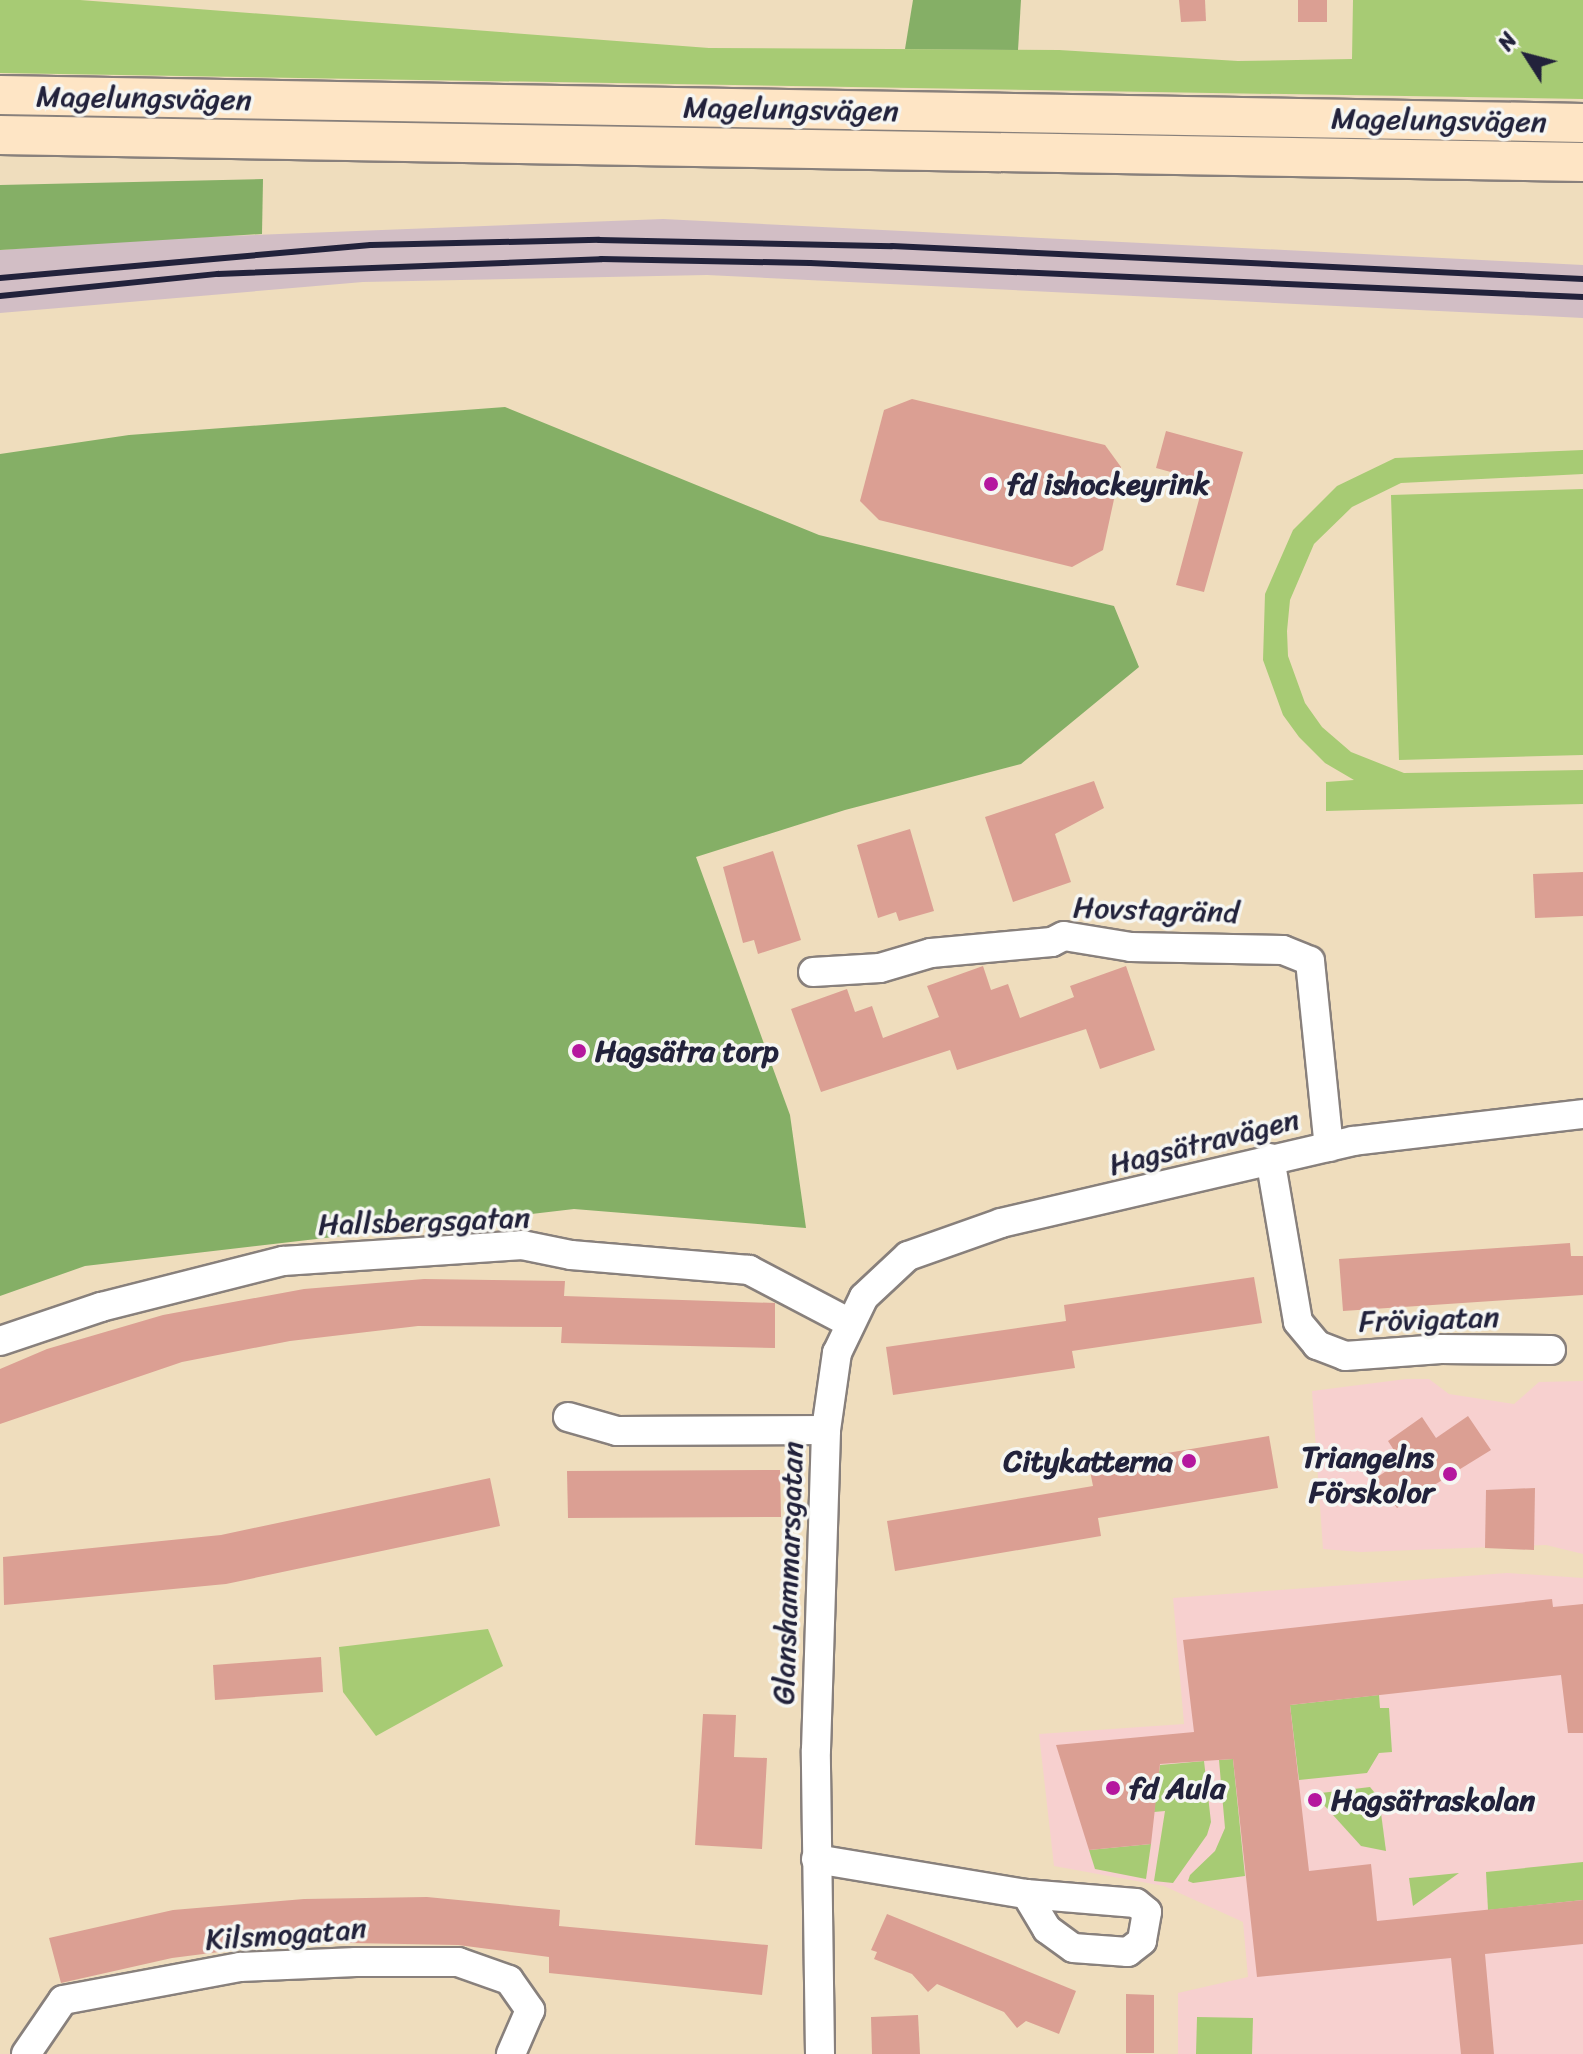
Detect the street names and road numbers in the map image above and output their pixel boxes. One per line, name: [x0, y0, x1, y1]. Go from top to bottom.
street label: Magelungsvägen: [36, 78, 252, 118]
street label: Magelungsvägen: [683, 89, 899, 129]
street label: Magelungsvägen: [1331, 100, 1547, 140]
street label: Hovstagränd: [1072, 889, 1240, 931]
street label: Hagsätravägen: [1105, 1101, 1303, 1183]
street label: Hallsbergsgatan: [317, 1199, 531, 1243]
street label: Frövigatan: [1358, 1299, 1500, 1339]
street label: Glanshammarsgatan: [765, 1441, 811, 1705]
street label: Kilsmogatan: [204, 1910, 368, 1958]

